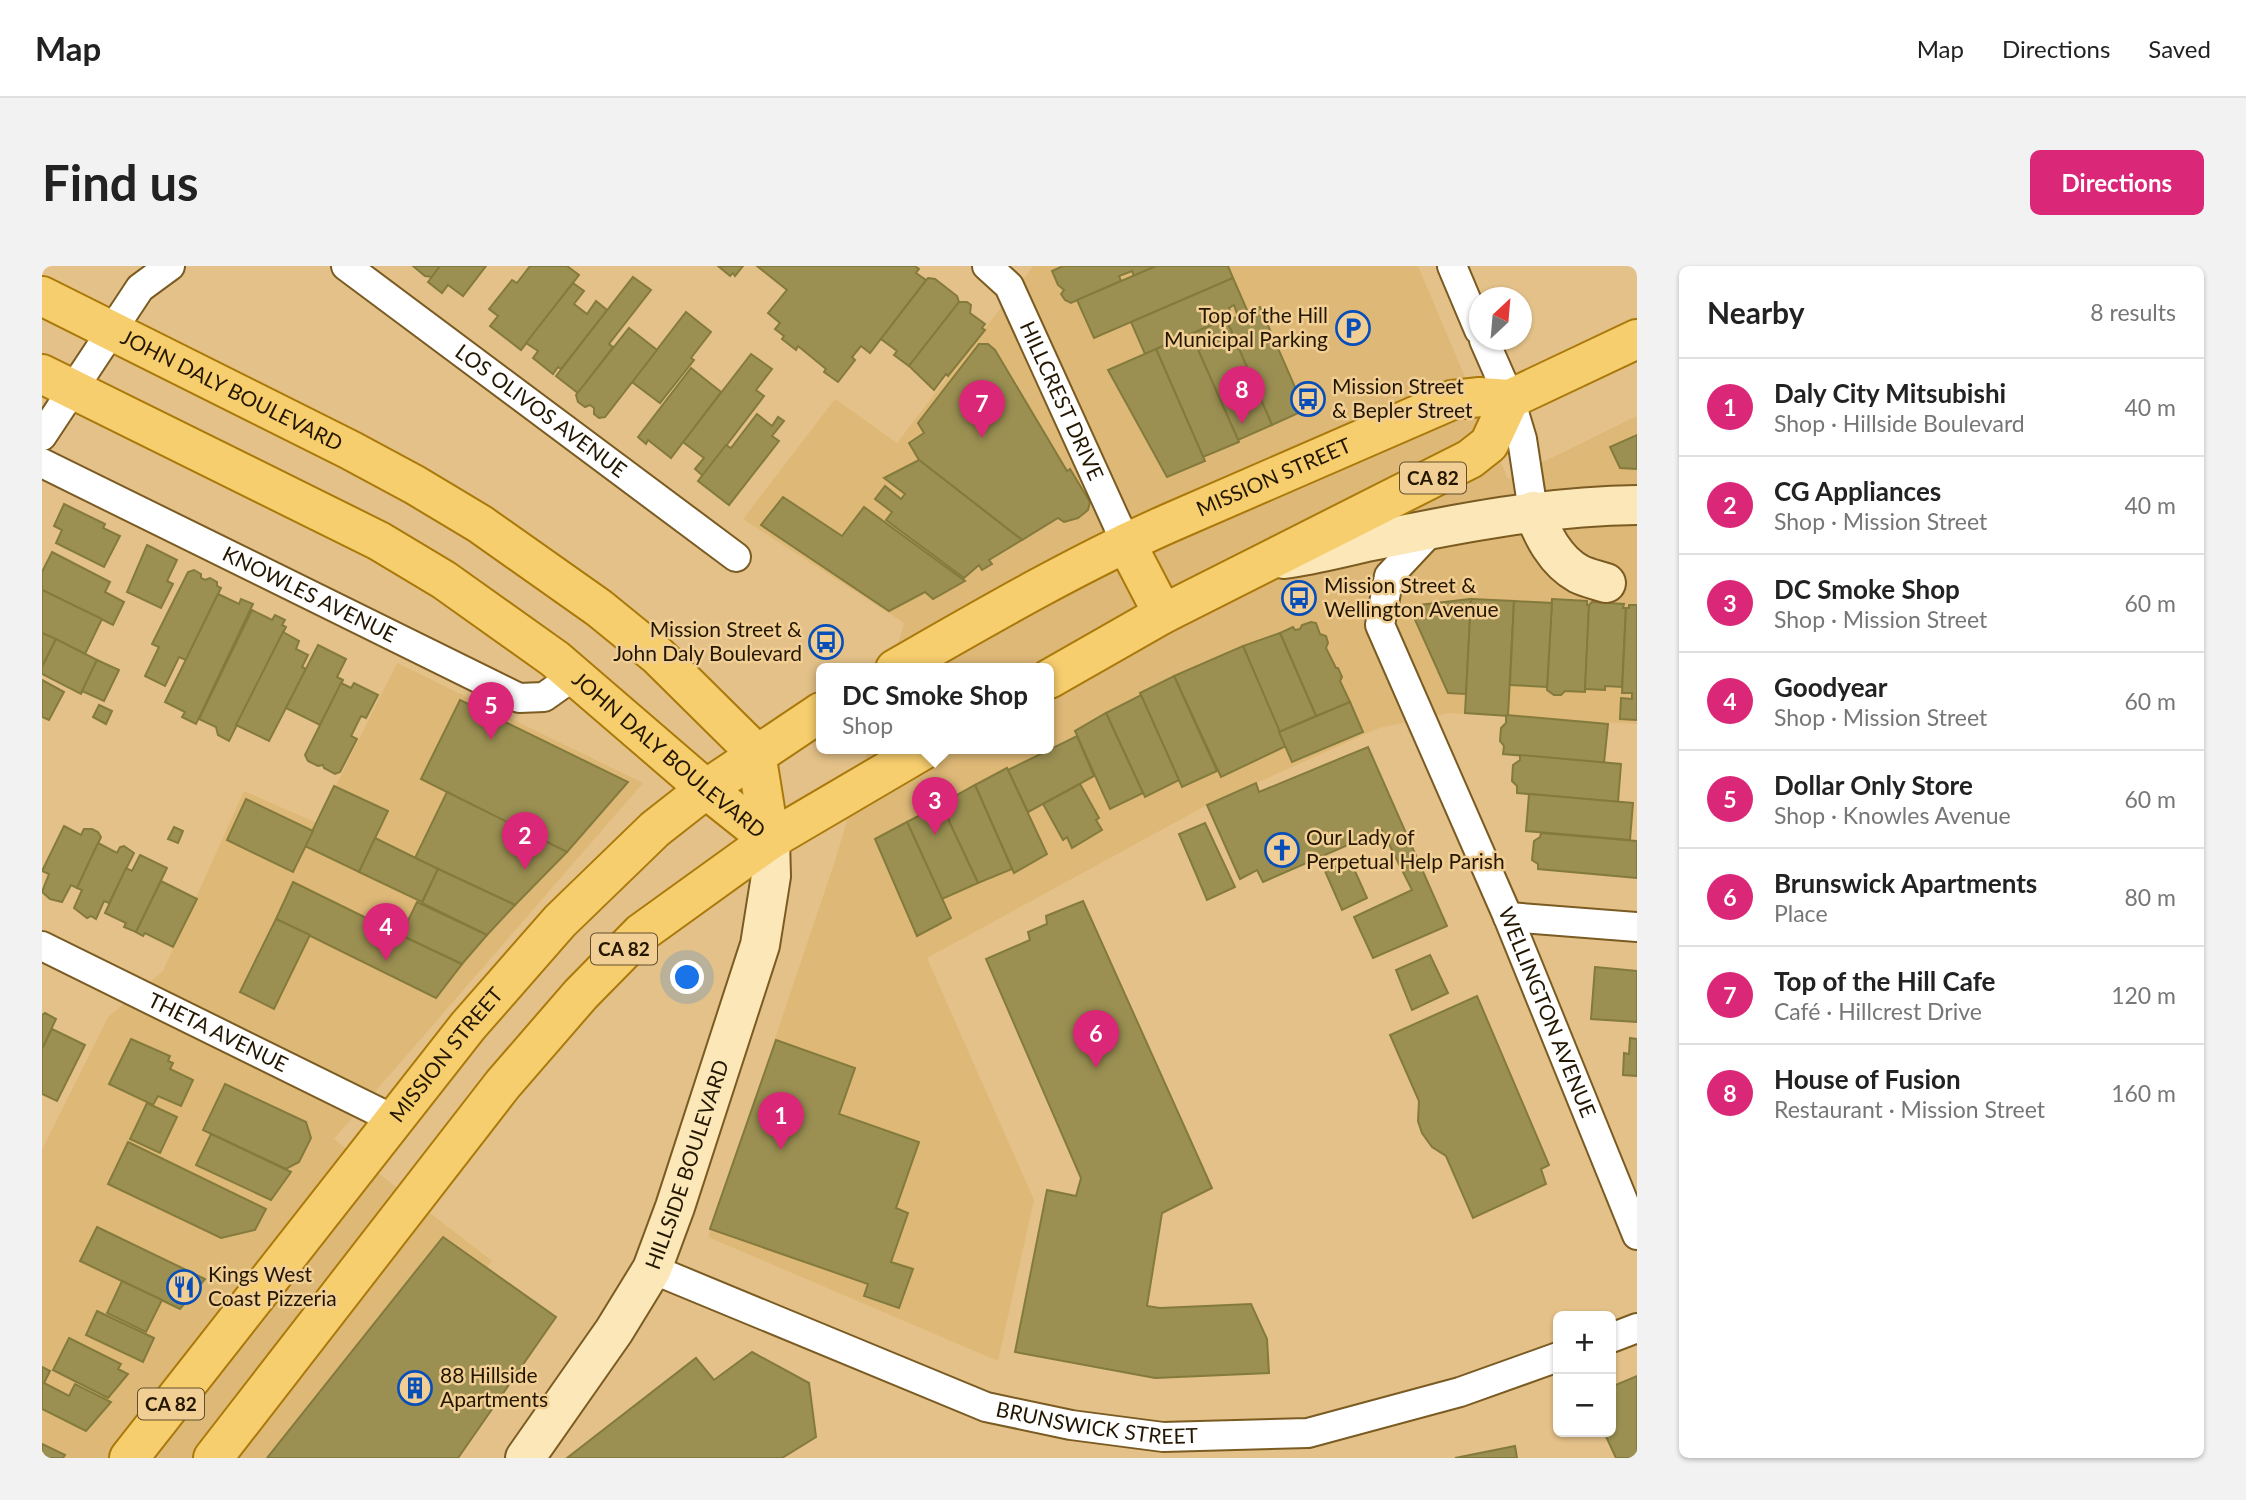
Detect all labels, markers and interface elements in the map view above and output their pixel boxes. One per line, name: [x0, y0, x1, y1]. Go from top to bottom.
text: Map: [35, 28, 101, 68]
text: Map: [1917, 34, 1964, 63]
text: Directions: [2002, 34, 2110, 63]
text: Saved: [2148, 34, 2211, 63]
button: Directions: [2030, 150, 2204, 215]
text: Find us: [42, 153, 199, 211]
north arrow: [1469, 287, 1532, 350]
text: Nearby: [1707, 294, 1805, 330]
text: 8 results: [2090, 298, 2176, 326]
place label: Top of the Hill Municipal Parking: [1164, 302, 1328, 351]
parking icon: Top of the Hill Municipal Parking: [1334, 309, 1372, 347]
street label: HILLCREST DRIVE: [1016, 317, 1110, 484]
street label: JOHN DALY BOULEVARD: [117, 324, 347, 455]
street label: LOS OLIVOS AVENUE: [451, 338, 632, 482]
pin: 8: [1219, 366, 1265, 424]
place label: Mission Street & Bepler Street: [1332, 373, 1473, 422]
text: Daly City Mitsubishi: [1774, 377, 2006, 409]
pin: 7: [959, 380, 1005, 438]
bus stop icon: Mission Street & Bepler Street: [1289, 380, 1327, 418]
text: 1: [1723, 393, 1737, 421]
text: 40 m: [2125, 393, 2176, 421]
text: Shop · Hillside Boulevard: [1774, 409, 2025, 437]
street label: MISSION STREET: [1192, 431, 1355, 521]
road number: CA 82: [1400, 462, 1466, 494]
text: CG Appliances: [1774, 475, 1941, 507]
text: 2: [1723, 491, 1737, 519]
text: 40 m: [2125, 491, 2176, 519]
text: Shop · Mission Street: [1774, 507, 1987, 535]
street label: KNOWLES AVENUE: [219, 540, 401, 647]
place label: Mission Street & Wellington Avenue: [1324, 572, 1499, 621]
text: DC Smoke Shop: [1774, 573, 1960, 605]
bus stop icon: Mission Street & Wellington Avenue: [1280, 579, 1318, 617]
text: 3: [1723, 589, 1737, 617]
text: 60 m: [2125, 589, 2176, 617]
text: Shop · Mission Street: [1774, 605, 1987, 633]
place label: Mission Street & John Daly Boulevard: [613, 616, 802, 665]
bus stop icon: Mission Street & John Daly Boulevard: [807, 623, 845, 661]
popup: [816, 663, 1054, 754]
street label: JOHN DALY BOULEVARD: [568, 666, 771, 842]
text: Goodyear: [1774, 671, 1887, 703]
text: DC Smoke Shop: [842, 679, 1028, 711]
pin: 5: [468, 682, 514, 740]
text: 4: [1723, 687, 1737, 715]
text: 60 m: [2125, 687, 2176, 715]
text: Shop · Mission Street: [1774, 703, 1987, 731]
text: Shop: [842, 711, 893, 739]
text: Dollar Only Store: [1774, 769, 1973, 801]
pin: 3: [912, 777, 958, 835]
text: 5: [1723, 785, 1737, 813]
text: 60 m: [2125, 785, 2176, 813]
text: Shop · Knowles Avenue: [1774, 801, 2011, 829]
pin: 2: [502, 812, 548, 870]
place label: Our Lady of Perpetual Help Parish: [1306, 824, 1505, 873]
church icon: Our Lady of Perpetual Help Parish: [1263, 831, 1301, 869]
text: Brunswick Apartments: [1774, 867, 2037, 899]
text: 6: [1723, 883, 1737, 911]
text: 80 m: [2125, 883, 2176, 911]
text: Place: [1774, 899, 1828, 927]
pin: 4: [363, 903, 409, 961]
street label: WELLINGTON AVENUE: [1494, 903, 1602, 1121]
road number: CA 82: [591, 934, 657, 964]
your location: [670, 960, 704, 994]
text: Top of the Hill Cafe: [1774, 965, 1996, 997]
street label: MISSION STREET: [383, 981, 508, 1127]
text: 7: [1723, 981, 1737, 1009]
text: 120 m: [2111, 981, 2176, 1009]
street label: THETA AVENUE: [144, 986, 293, 1076]
text: Café · Hillcrest Drive: [1774, 997, 1982, 1025]
pin: 6: [1073, 1010, 1119, 1068]
street label: HILLSIDE BOULEVARD: [639, 1056, 733, 1272]
text: House of Fusion: [1774, 1063, 1961, 1095]
text: 8: [1723, 1079, 1737, 1107]
text: 160 m: [2111, 1079, 2176, 1107]
pin: 1: [758, 1092, 804, 1150]
text: Restaurant · Mission Street: [1774, 1095, 2045, 1123]
place label: Kings West Coast Pizzeria: [208, 1261, 337, 1310]
restaurant icon: Kings West Coast Pizzeria: [165, 1268, 203, 1306]
map controls: [1553, 1311, 1616, 1437]
button: +: [1553, 1311, 1616, 1374]
place label: 88 Hillside Apartments: [440, 1362, 548, 1411]
building icon: 88 Hillside Apartments: [396, 1369, 434, 1407]
button: −: [1553, 1374, 1616, 1437]
road number: CA 82: [138, 1388, 204, 1420]
street label: BRUNSWICK STREET: [994, 1395, 1199, 1448]

